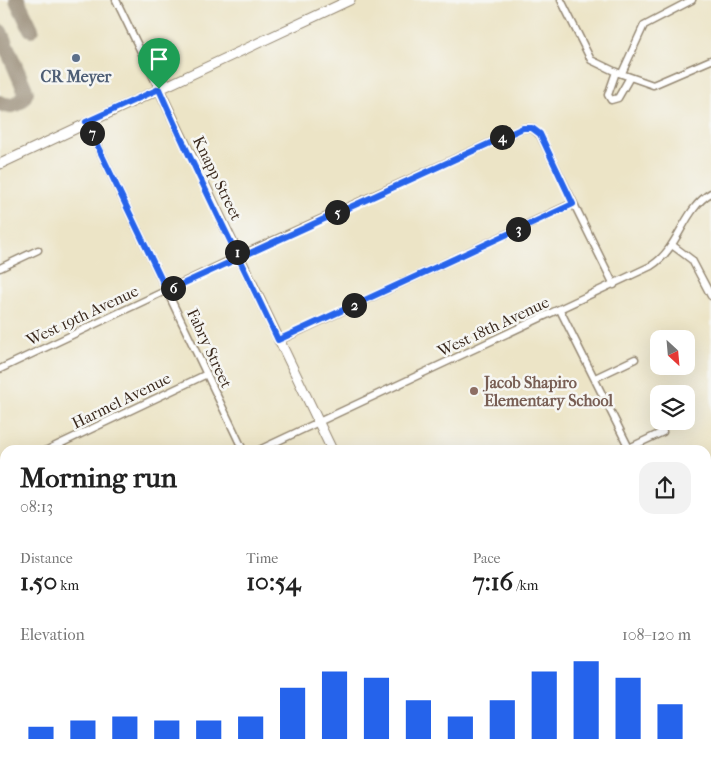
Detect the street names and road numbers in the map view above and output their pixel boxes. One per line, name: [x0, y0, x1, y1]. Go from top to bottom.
street label: Knapp Street: [189, 133, 246, 224]
street label: West 19th Avenue: [22, 281, 141, 350]
street label: West 18th Avenue: [433, 292, 552, 361]
street label: Fabry Street: [183, 306, 236, 391]
street label: Harmel Avenue: [69, 368, 174, 433]

